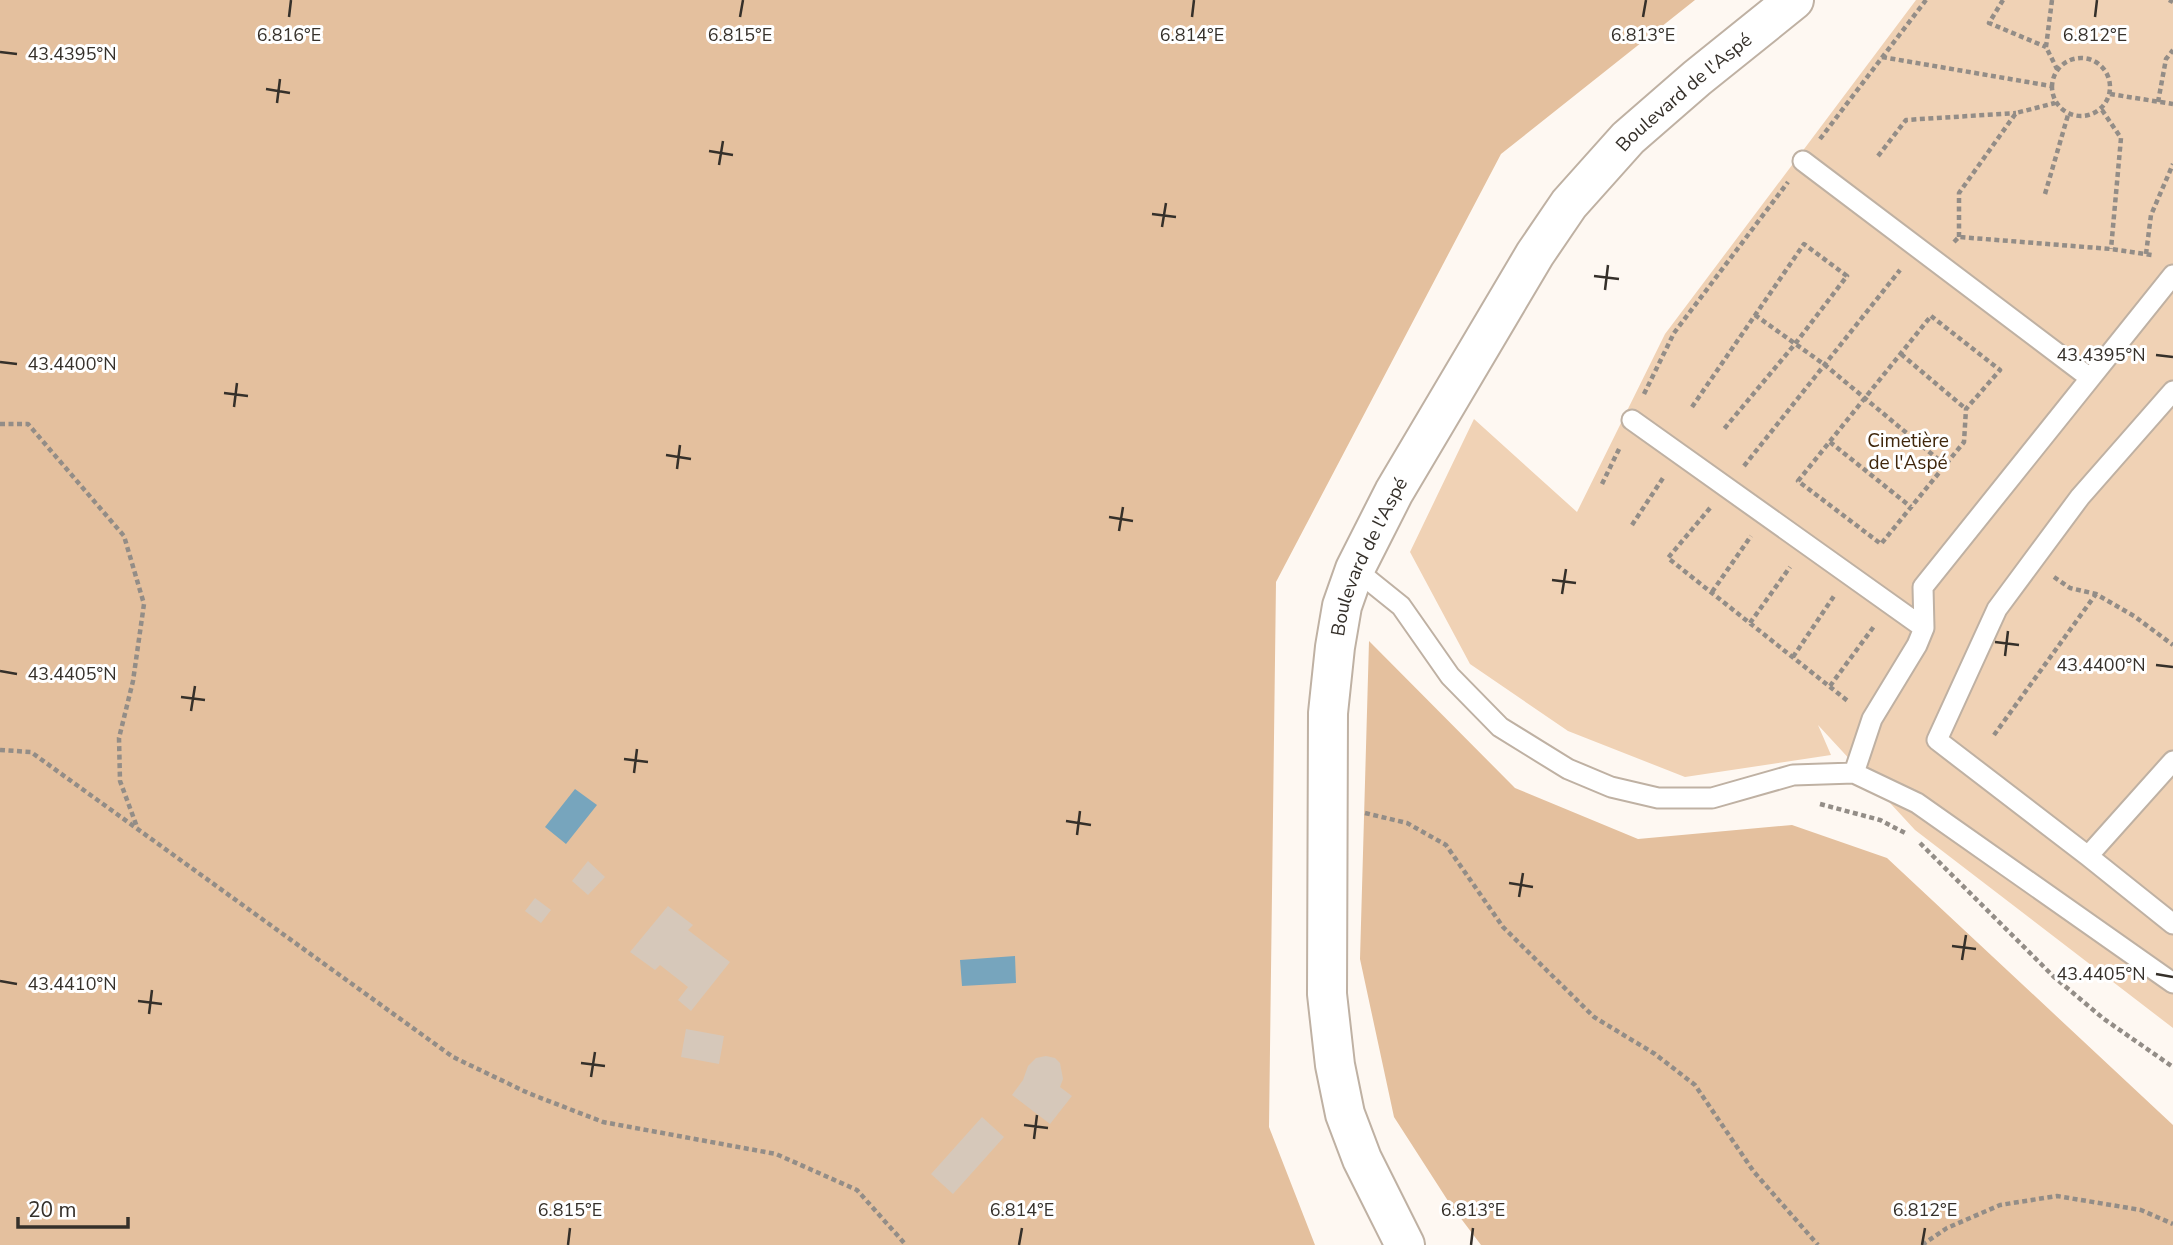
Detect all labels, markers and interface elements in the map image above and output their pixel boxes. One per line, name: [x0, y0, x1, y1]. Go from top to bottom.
text: 6.816°E: [257, 23, 321, 47]
text: 6.815°E: [708, 23, 772, 47]
text: 6.814°E: [1160, 23, 1224, 47]
text: 6.813°E: [1611, 23, 1675, 47]
text: 6.812°E: [2063, 23, 2127, 47]
street label: Boulevard de l'Aspé: [1610, 27, 1757, 157]
text: 43.4395°N: [28, 42, 116, 66]
text: 43.4395°N: [2057, 343, 2145, 367]
text: 43.4400°N: [28, 352, 116, 376]
park label: Cimetière de l'Aspé: [1867, 428, 1949, 476]
street label: Boulevard de l'Aspé: [1325, 473, 1414, 638]
text: 43.4400°N: [2057, 653, 2145, 677]
text: 43.4405°N: [28, 662, 116, 686]
text: 43.4405°N: [2057, 962, 2145, 986]
text: 43.4410°N: [28, 972, 116, 996]
scale bar: [18, 1186, 128, 1230]
text: 20 m: [28, 1196, 77, 1224]
text: 6.815°E: [538, 1198, 602, 1222]
text: 6.814°E: [990, 1198, 1054, 1222]
text: 6.813°E: [1441, 1198, 1505, 1222]
text: 6.812°E: [1893, 1198, 1957, 1222]

